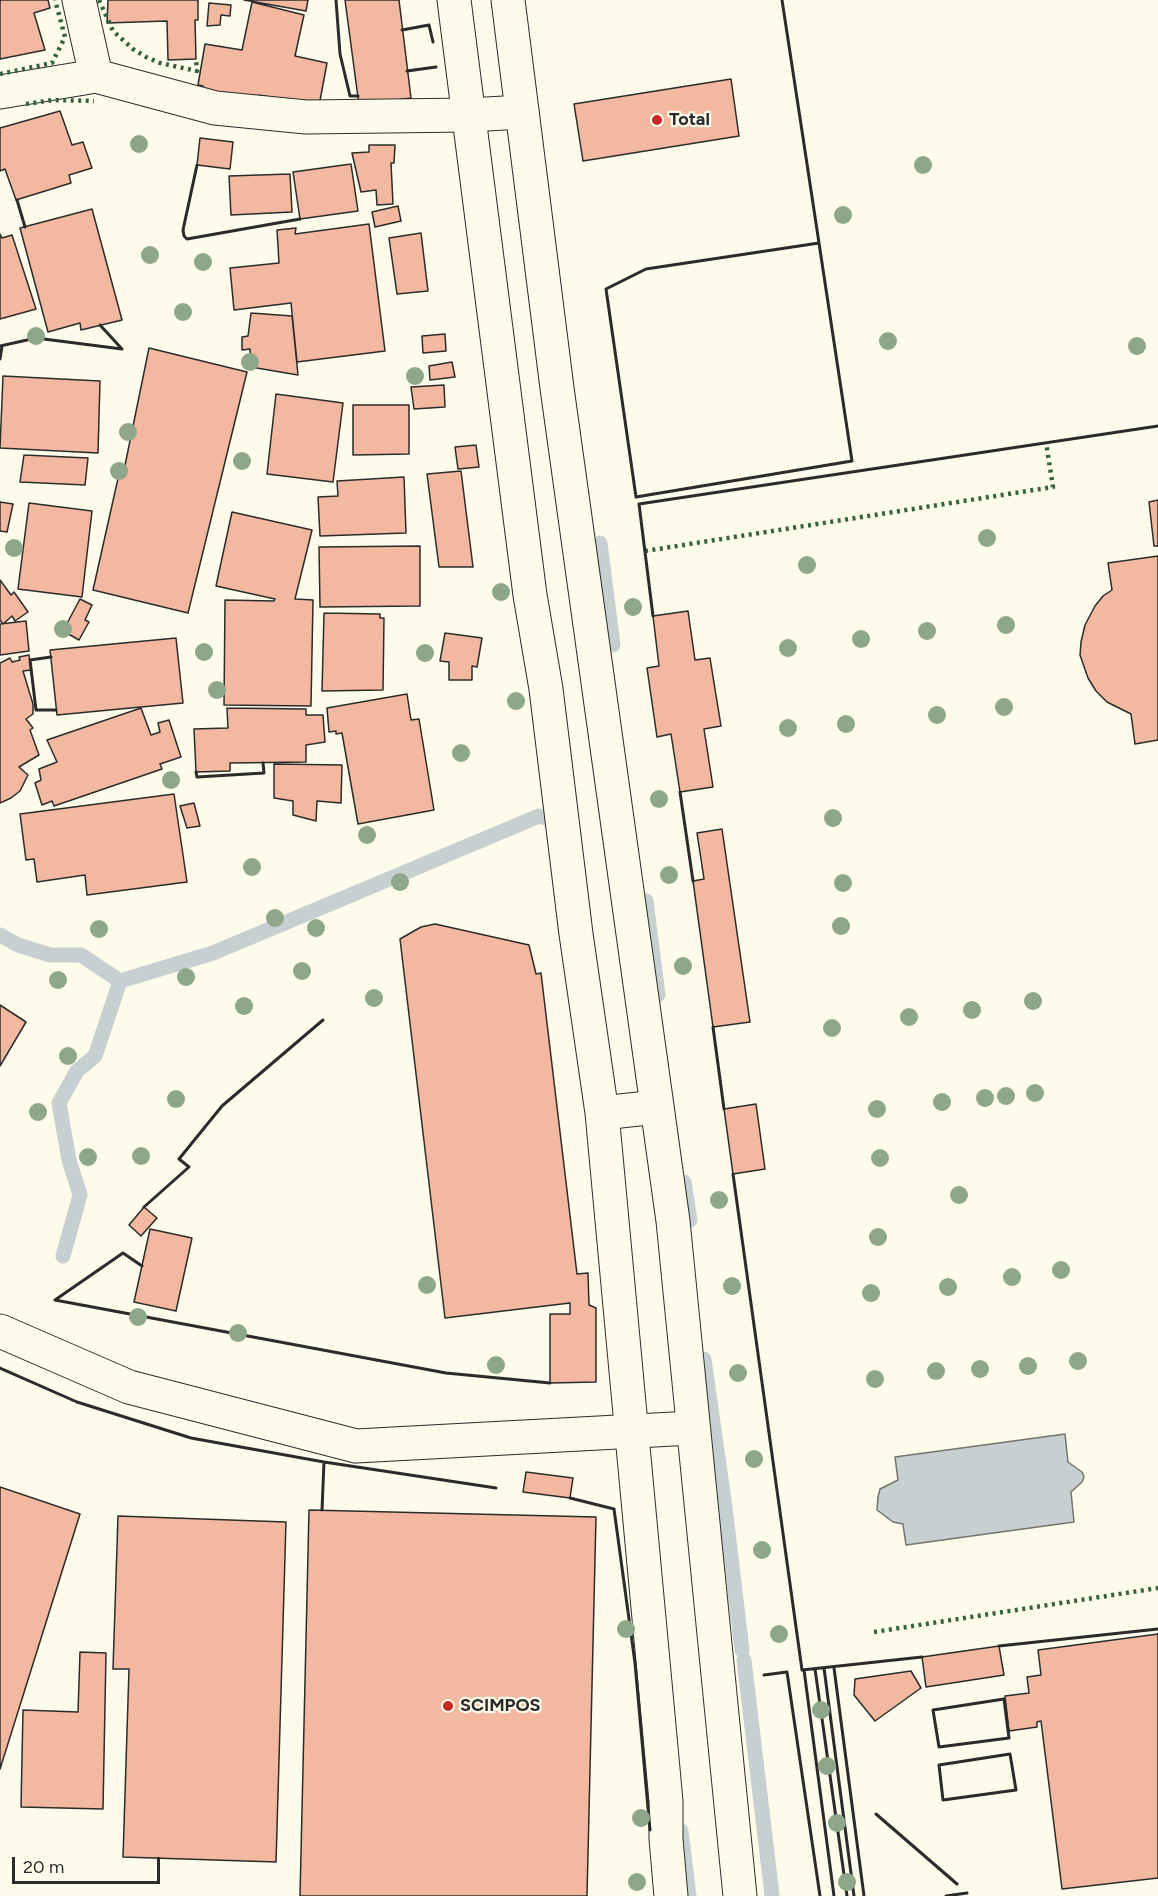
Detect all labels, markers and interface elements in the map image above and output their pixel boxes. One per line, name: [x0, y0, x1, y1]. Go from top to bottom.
place label: Total: [669, 109, 710, 131]
marker: Total: [650, 113, 664, 127]
place label: SCIMPOS: [460, 1695, 541, 1717]
marker: SCIMPOS: [441, 1699, 455, 1713]
scale bar: [15, 1845, 164, 1883]
text: 20 m: [23, 1856, 64, 1878]

